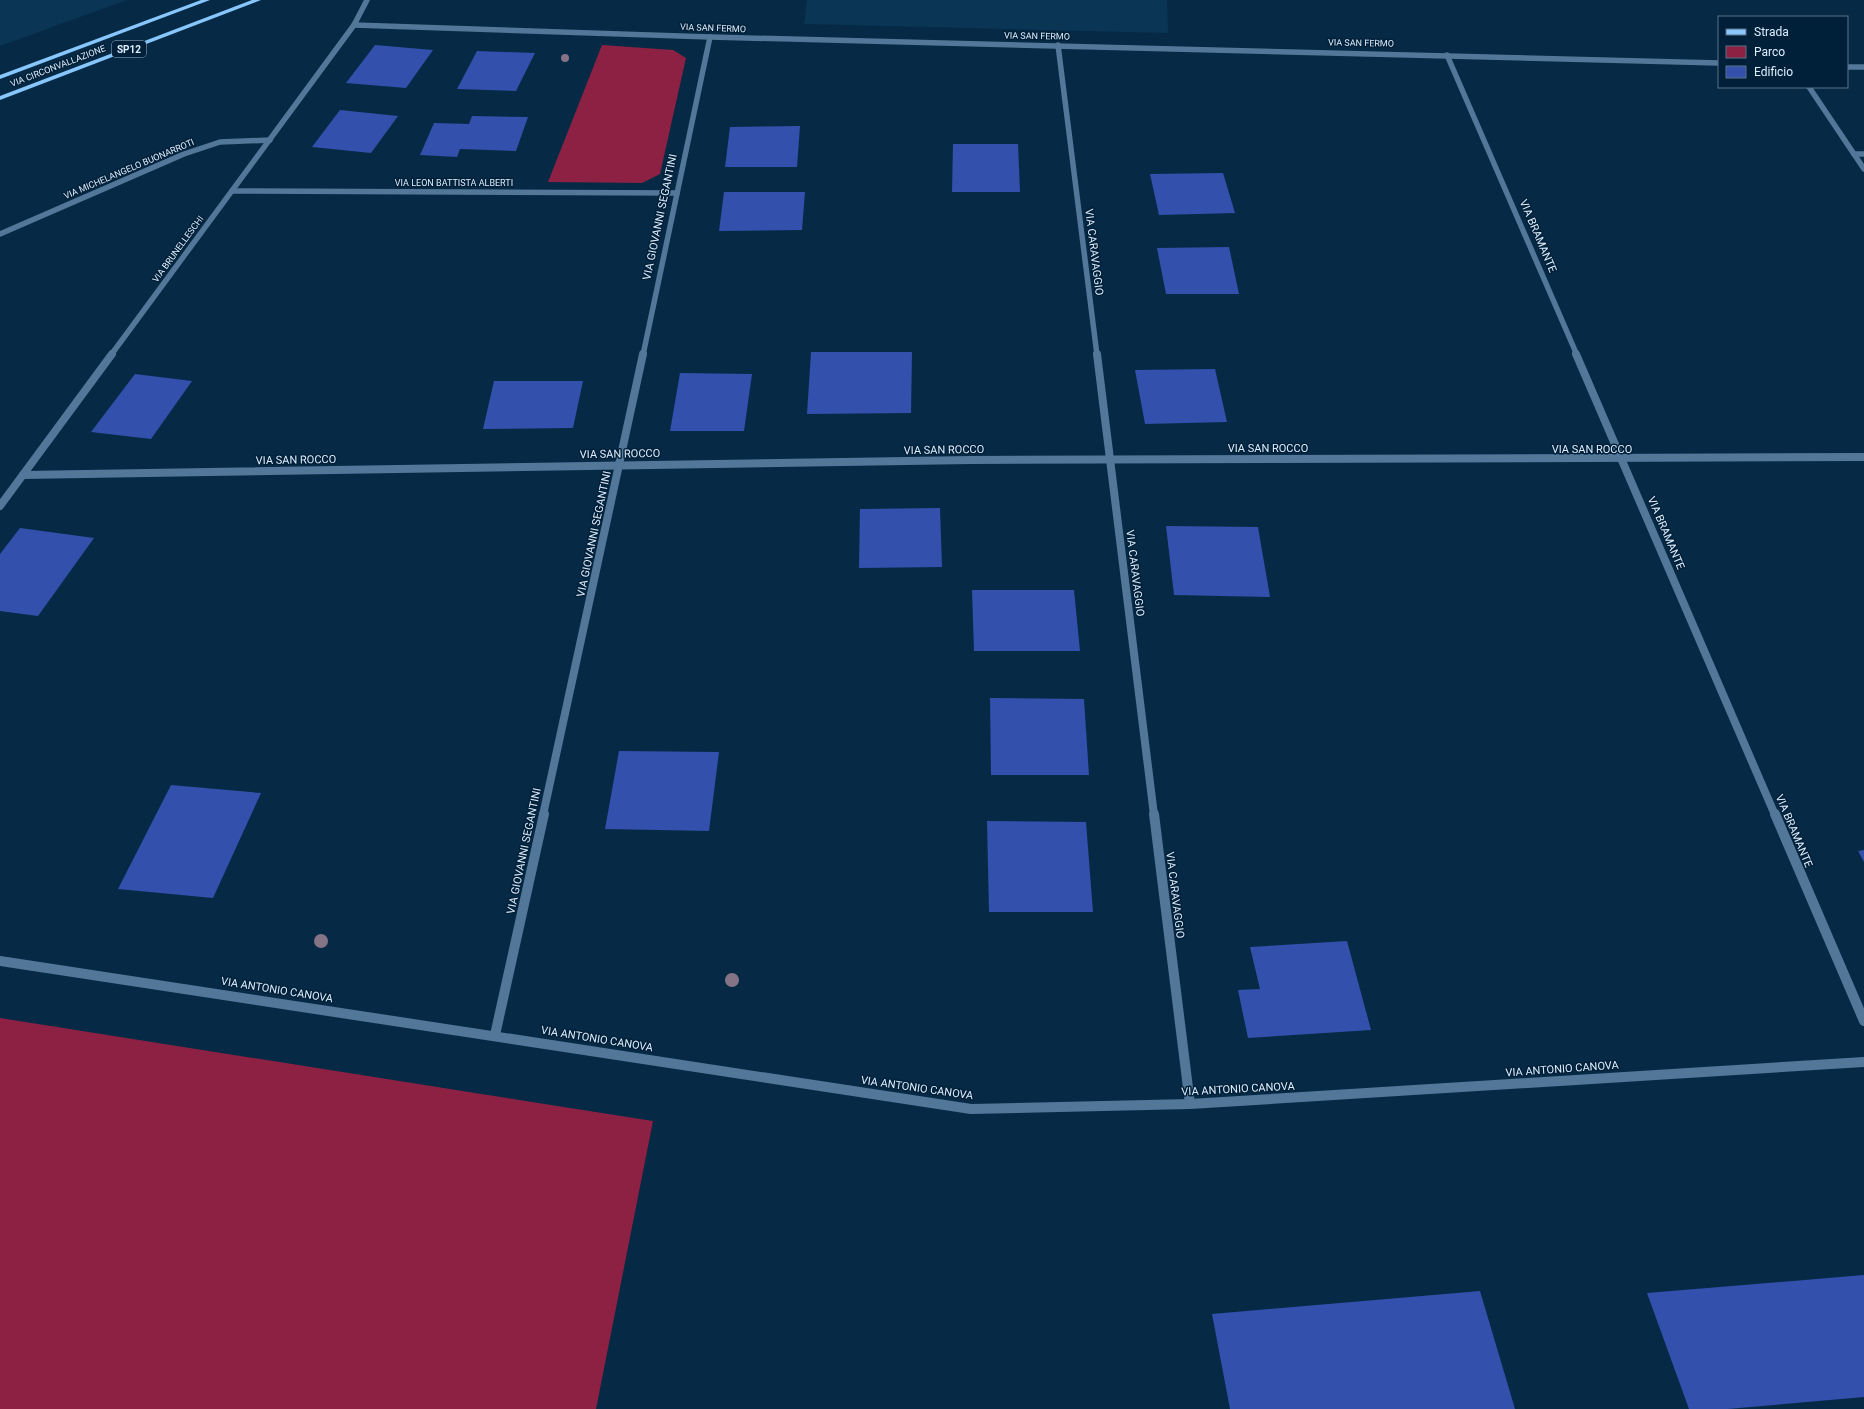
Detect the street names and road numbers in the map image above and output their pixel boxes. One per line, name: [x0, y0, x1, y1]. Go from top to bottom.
street label: VIA SAN FERMO: [680, 22, 746, 34]
street label: VIA SAN FERMO: [1004, 30, 1070, 42]
street label: VIA SAN FERMO: [1328, 37, 1394, 49]
road number: SP12: [112, 41, 146, 57]
street label: VIA CIRCONVALLAZIONE: [9, 43, 107, 89]
street label: VIA MICHELANGELO BUONARROTI: [62, 137, 196, 201]
street label: VIA GIOVANNI SEGANTINI: [640, 153, 680, 281]
street label: VIA LEON BATTISTA ALBERTI: [395, 178, 513, 188]
street label: VIA BRAMANTE: [1517, 197, 1559, 275]
street label: VIA CARAVAGGIO: [1082, 208, 1106, 296]
street label: VIA BRUNELLESCHI: [151, 214, 205, 284]
street label: VIA SAN ROCCO: [1228, 442, 1308, 455]
street label: VIA SAN ROCCO: [904, 443, 984, 457]
street label: VIA SAN ROCCO: [1552, 443, 1632, 456]
street label: VIA SAN ROCCO: [580, 447, 660, 461]
street label: VIA SAN ROCCO: [256, 453, 336, 467]
street label: VIA GIOVANNI SEGANTINI: [574, 470, 614, 598]
street label: VIA BRAMANTE: [1645, 494, 1687, 572]
street label: VIA CARAVAGGIO: [1123, 529, 1147, 617]
street label: VIA GIOVANNI SEGANTINI: [504, 787, 544, 915]
street label: VIA BRAMANTE: [1773, 792, 1815, 870]
street label: VIA CARAVAGGIO: [1163, 851, 1187, 939]
street label: VIA ANTONIO CANOVA: [220, 975, 335, 1005]
street label: VIA ANTONIO CANOVA: [540, 1024, 655, 1054]
street label: VIA ANTONIO CANOVA: [1505, 1059, 1620, 1079]
street label: VIA ANTONIO CANOVA: [860, 1074, 975, 1102]
street label: VIA ANTONIO CANOVA: [1181, 1079, 1296, 1098]

